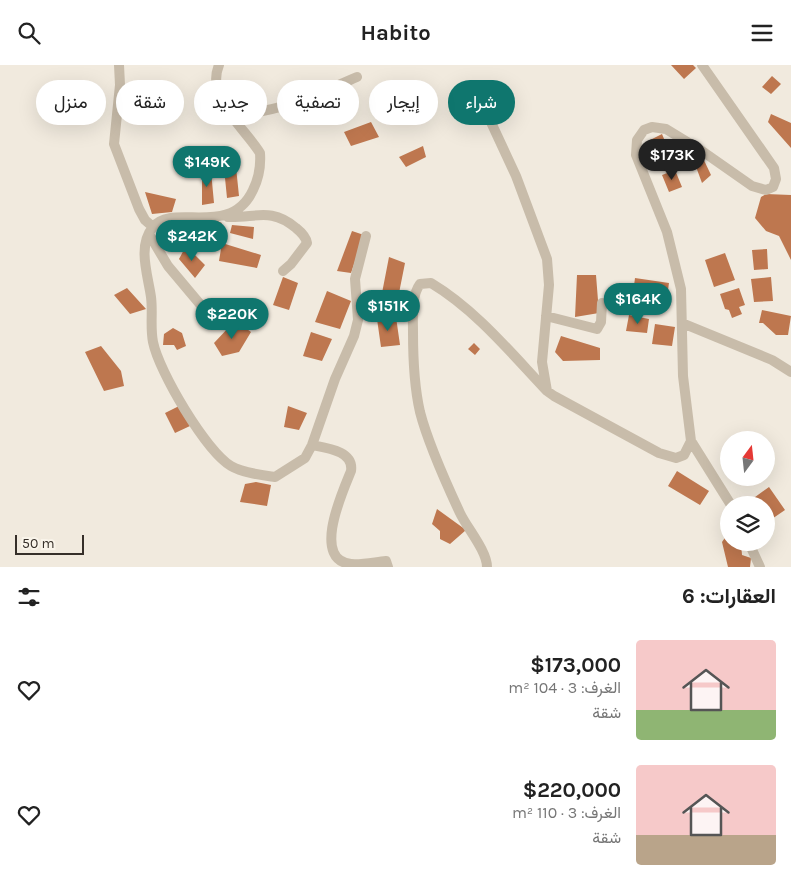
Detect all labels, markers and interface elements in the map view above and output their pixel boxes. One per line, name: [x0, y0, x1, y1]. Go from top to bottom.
icon: search: [15, 19, 43, 47]
icon: menu: [748, 19, 776, 47]
text: Habito: [360, 20, 431, 46]
chip: منزل: [36, 80, 106, 125]
chip: شقة: [116, 80, 184, 125]
chip: جديد: [194, 80, 267, 125]
chip: تصفية: [277, 80, 359, 125]
chip: إيجار: [369, 80, 438, 125]
chip: شراء: [448, 80, 515, 125]
pin: $173K: [637, 139, 707, 181]
pin: $149K: [172, 145, 242, 188]
text: $173K: [649, 145, 695, 164]
text: $149K: [184, 152, 230, 171]
pin: $242K: [157, 219, 227, 262]
text: $242K: [167, 226, 217, 245]
pin: $164K: [603, 283, 673, 325]
pin: $151K: [353, 289, 423, 332]
text: $164K: [615, 289, 661, 308]
text: $151K: [367, 296, 409, 315]
pin: $220K: [197, 297, 267, 340]
text: $220K: [207, 304, 257, 323]
north arrow: [720, 431, 775, 486]
map controls: [720, 431, 775, 551]
button: layers: [720, 496, 775, 551]
scale bar: [15, 532, 84, 555]
text: 50 m: [22, 535, 55, 552]
icon: filters: [15, 583, 43, 611]
text: العقارات: 6: [682, 584, 776, 608]
text: $173,000: [530, 653, 621, 677]
icon: home: [676, 660, 736, 720]
icon: heart: [15, 676, 43, 704]
text: الغرف: 3 · 104 m²: [508, 678, 621, 697]
text: شقة: [592, 703, 621, 722]
text: $220,000: [523, 778, 621, 802]
icon: home: [676, 785, 736, 845]
icon: heart: [15, 801, 43, 829]
text: الغرف: 3 · 110 m²: [512, 803, 621, 822]
text: شقة: [592, 828, 621, 847]

